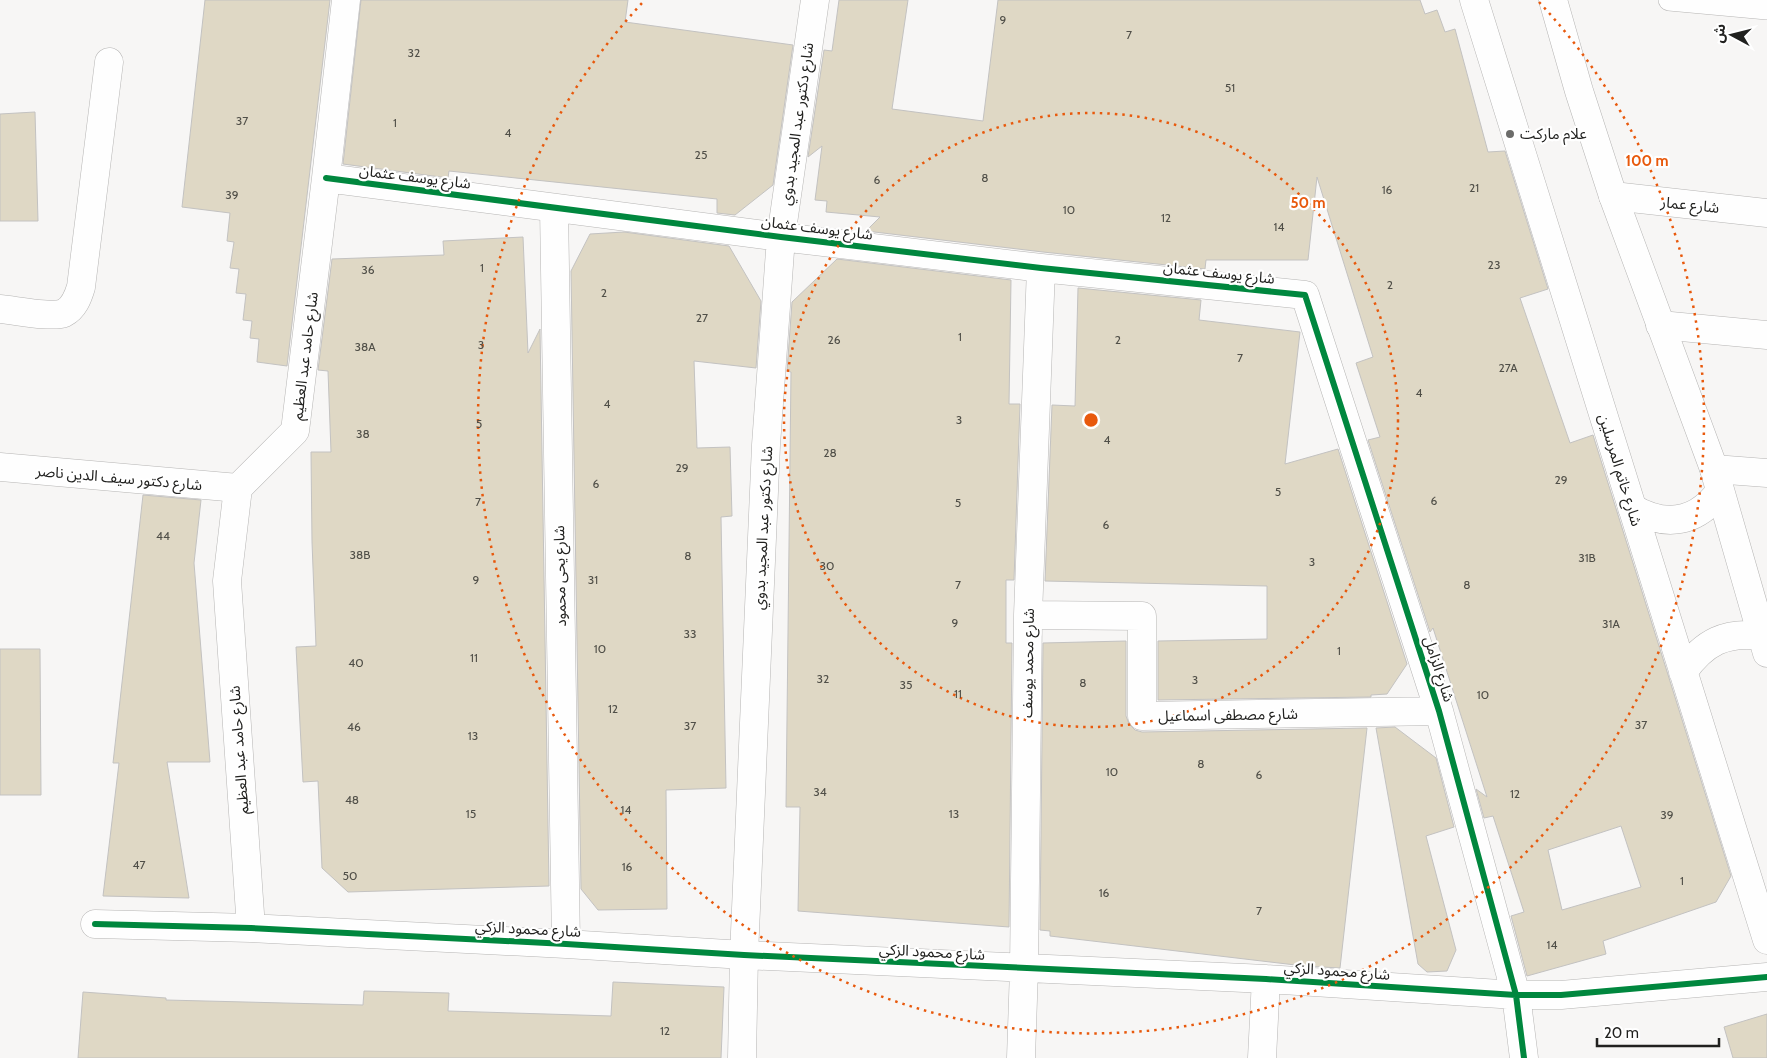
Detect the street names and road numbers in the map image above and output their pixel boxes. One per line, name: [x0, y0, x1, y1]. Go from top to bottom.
street label: شارع دكتور عبد المجيد بدوي: [777, 41, 820, 207]
street label: شارع يوسف عثمان: [358, 161, 472, 196]
street label: شارع عمار: [1659, 193, 1720, 220]
street label: شارع يوسف عثمان: [760, 212, 874, 247]
street label: شارع يوسف عثمان: [1162, 258, 1276, 291]
street label: شارع حامد عبد العظيم: [288, 291, 325, 422]
street label: شارع خاتم المرسلين: [1591, 412, 1646, 529]
street label: شارع دكتور عبد المجيد بدوي: [750, 445, 779, 611]
street label: شارع دكتور سيف الدين ناصر: [34, 462, 203, 497]
street label: شارع يحى محمود: [550, 525, 573, 627]
street label: شارع محمد يوسف: [1018, 608, 1041, 718]
street label: شارع الزامل: [1417, 634, 1458, 705]
street label: شارع حامد عبد العظيم: [226, 685, 255, 815]
street label: شارع مصطفى اسماعيل: [1158, 705, 1298, 728]
street label: شارع محمود الزكي: [474, 917, 582, 944]
street label: شارع محمود الزكي: [878, 940, 986, 967]
street label: شارع محمود الزكي: [1283, 958, 1391, 987]

